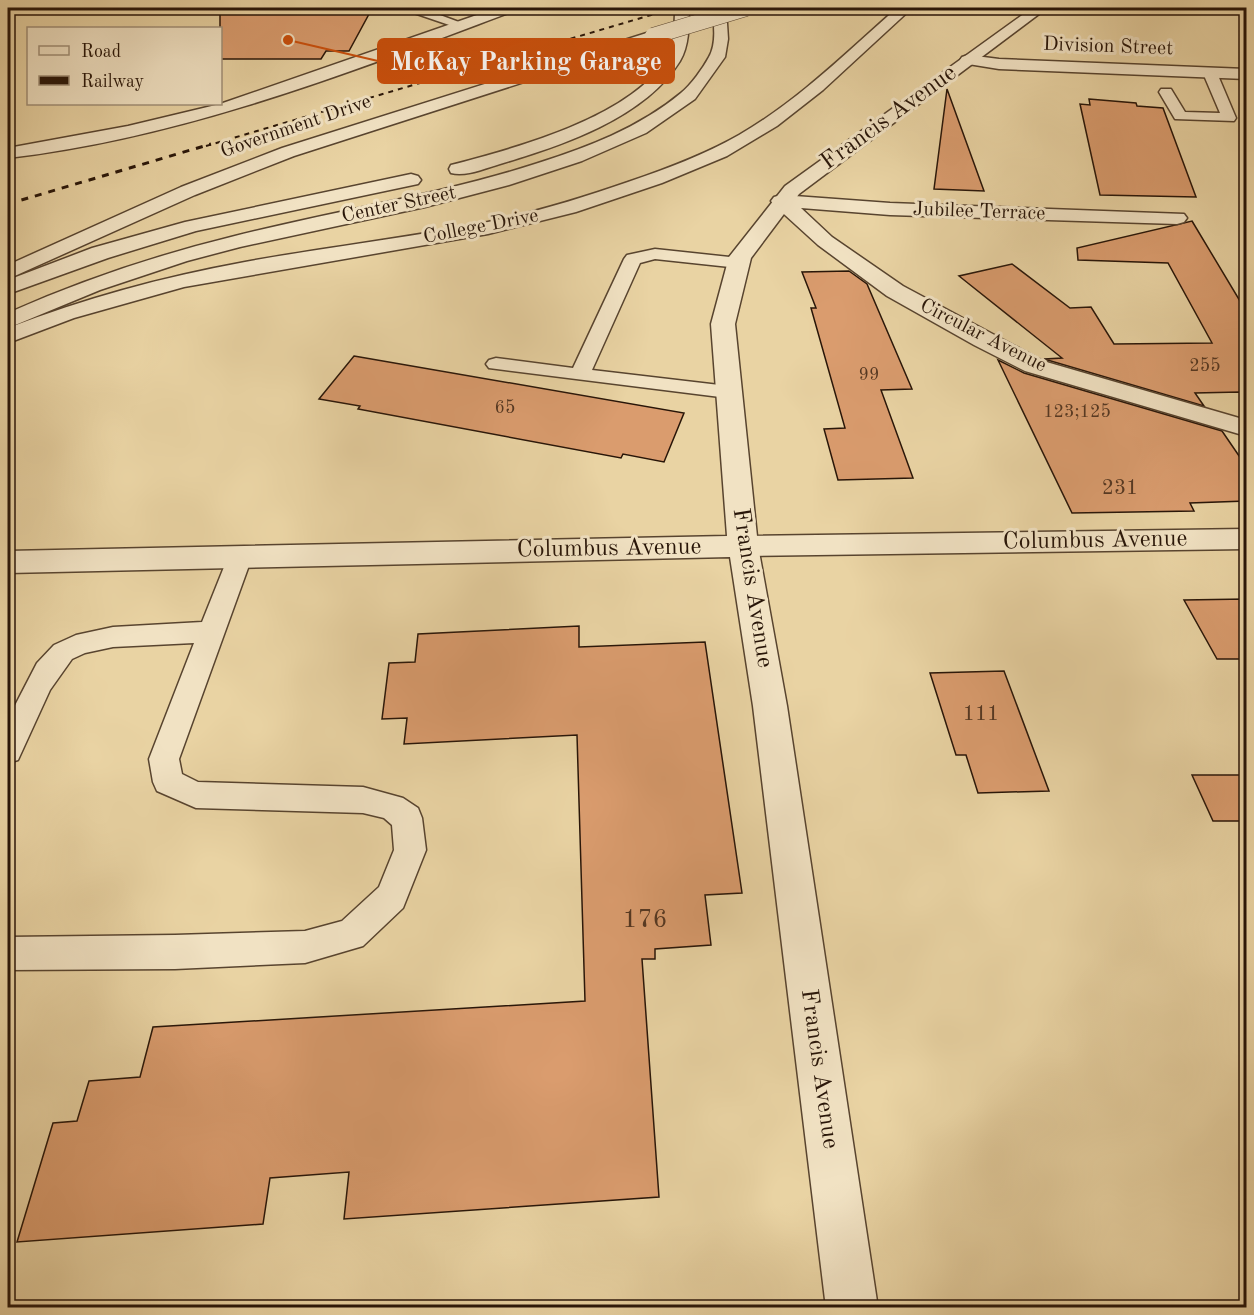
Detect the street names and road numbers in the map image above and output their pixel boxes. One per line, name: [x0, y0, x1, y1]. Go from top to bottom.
street label: Division Street: [1042, 35, 1174, 59]
street label: Francis Avenue: [817, 61, 961, 175]
street label: Government Drive: [218, 92, 374, 162]
street label: Center Street: [340, 183, 458, 227]
street label: Jubilee Terrace: [912, 200, 1046, 224]
street label: College Drive: [422, 206, 540, 248]
street label: Circular Avenue: [917, 296, 1049, 376]
street label: Francis Avenue: [728, 507, 776, 669]
street label: Columbus Avenue: [1002, 527, 1188, 555]
street label: Columbus Avenue: [516, 535, 702, 563]
street label: Francis Avenue: [796, 988, 842, 1150]

